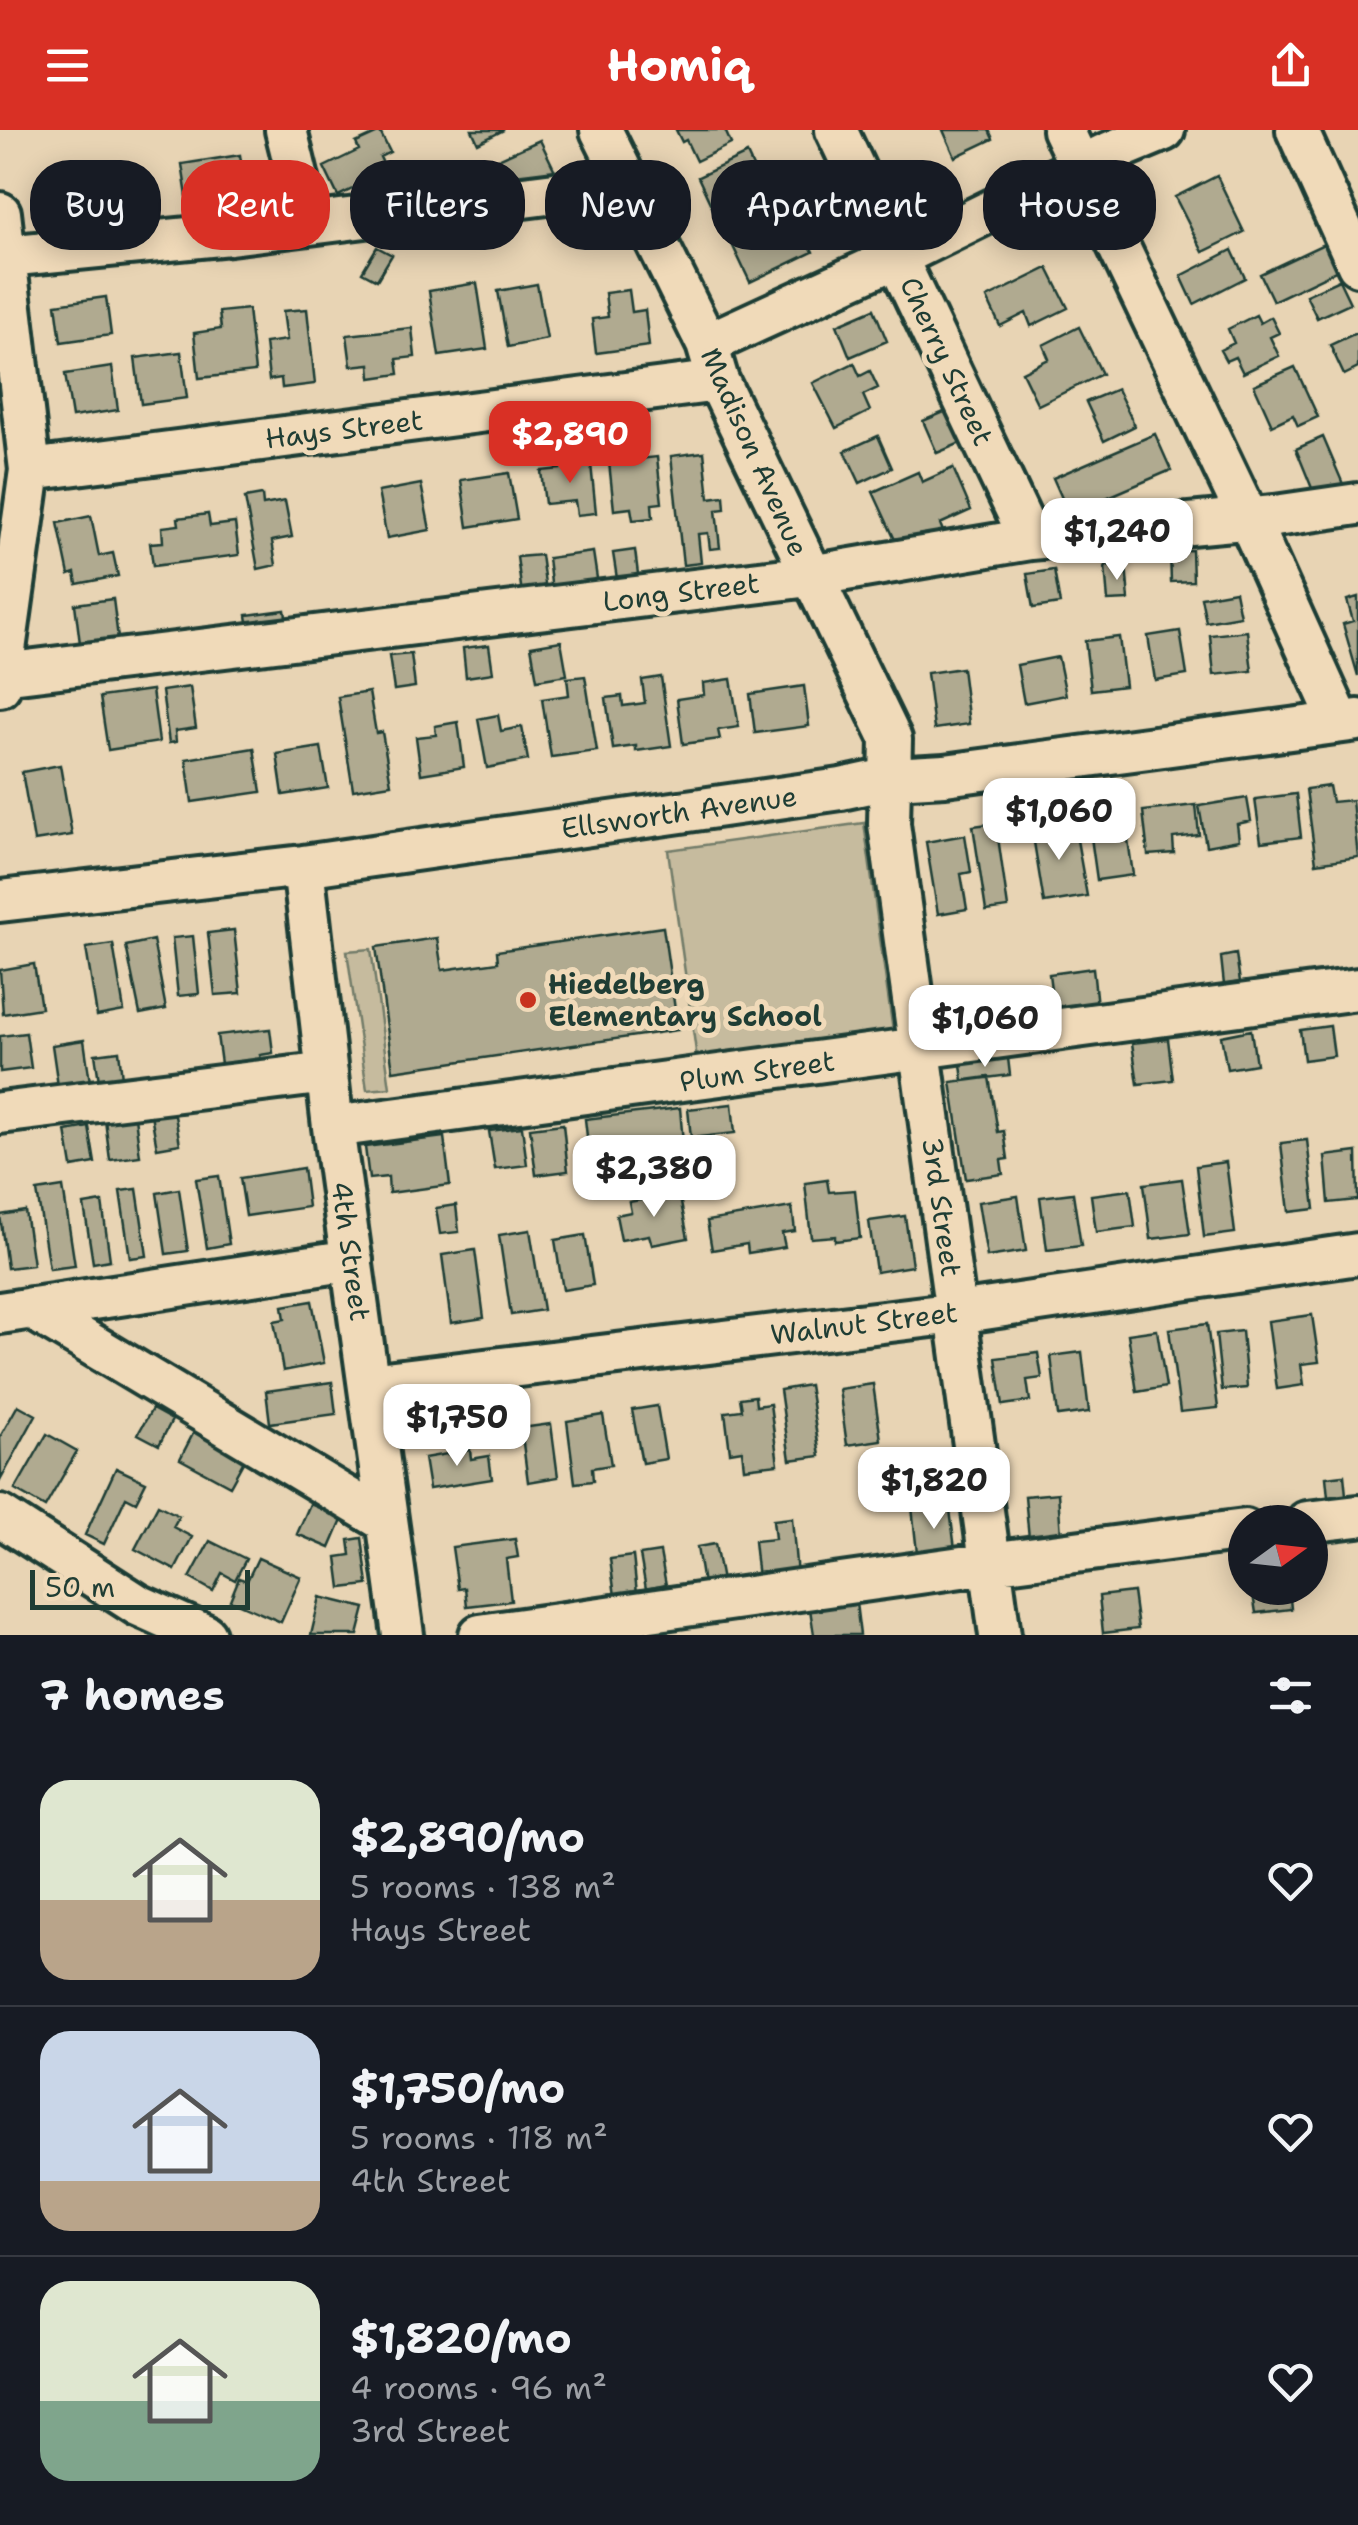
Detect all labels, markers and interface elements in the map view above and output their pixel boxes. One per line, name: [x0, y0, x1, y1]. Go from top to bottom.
text: Homiq: [607, 35, 751, 95]
icon: menu: [40, 38, 95, 93]
icon: share: [1263, 38, 1318, 93]
chip: Buy: [30, 160, 161, 250]
chip: Rent: [181, 160, 330, 250]
chip: Filters: [350, 160, 525, 250]
chip: New: [545, 160, 691, 250]
chip: Apartment: [711, 160, 963, 250]
chip: House: [983, 160, 1156, 250]
street label: Cherry Street: [891, 270, 1003, 452]
street label: Madison Avenue: [692, 342, 818, 562]
street label: Hays Street: [263, 400, 425, 458]
pin: $2,890: [489, 401, 651, 486]
text: $2,890: [511, 412, 629, 455]
pin: $1,240: [1036, 498, 1198, 583]
text: $1,240: [1063, 509, 1171, 552]
street label: Long Street: [601, 564, 761, 620]
street label: Ellsworth Avenue: [559, 777, 799, 847]
pin: $1,060: [978, 778, 1140, 863]
text: $1,060: [1005, 789, 1113, 832]
place label: Hiedelberg Elementary School: [548, 965, 822, 1035]
pin: $1,060: [904, 985, 1066, 1070]
marker: Hiedelberg Elementary School: [517, 989, 539, 1011]
text: $1,060: [931, 996, 1039, 1039]
street label: Plum Street: [677, 1041, 837, 1101]
pin: $2,380: [573, 1135, 735, 1220]
street label: 3rd Street: [913, 1135, 971, 1279]
text: $2,380: [595, 1146, 713, 1189]
street label: 4th Street: [322, 1179, 380, 1323]
street label: Walnut Street: [768, 1293, 960, 1353]
pin: $1,750: [376, 1384, 538, 1469]
text: $1,750: [405, 1395, 509, 1438]
pin: $1,820: [853, 1447, 1015, 1532]
text: $1,820: [880, 1458, 988, 1501]
north arrow: [1228, 1505, 1328, 1605]
map controls: [1228, 1505, 1328, 1605]
scale bar: [30, 1565, 250, 1610]
text: 50 m: [45, 1568, 115, 1606]
text: 7 homes: [40, 1667, 225, 1723]
icon: filters: [1263, 1668, 1318, 1723]
text: $2,890/mo: [350, 1809, 585, 1865]
icon: home: [120, 1820, 240, 1940]
icon: heart: [1263, 1853, 1318, 1908]
text: 5 rooms · 138 m²: [350, 1865, 616, 1908]
text: Hays Street: [350, 1908, 531, 1951]
text: $1,750/mo: [350, 2060, 565, 2116]
icon: home: [120, 2071, 240, 2191]
icon: heart: [1263, 2104, 1318, 2159]
text: 5 rooms · 118 m²: [350, 2116, 608, 2159]
text: 4th Street: [350, 2159, 511, 2202]
text: $1,820/mo: [350, 2310, 572, 2366]
icon: home: [120, 2321, 240, 2441]
icon: heart: [1263, 2354, 1318, 2409]
text: 4 rooms · 96 m²: [350, 2366, 607, 2409]
text: 3rd Street: [350, 2409, 511, 2452]

